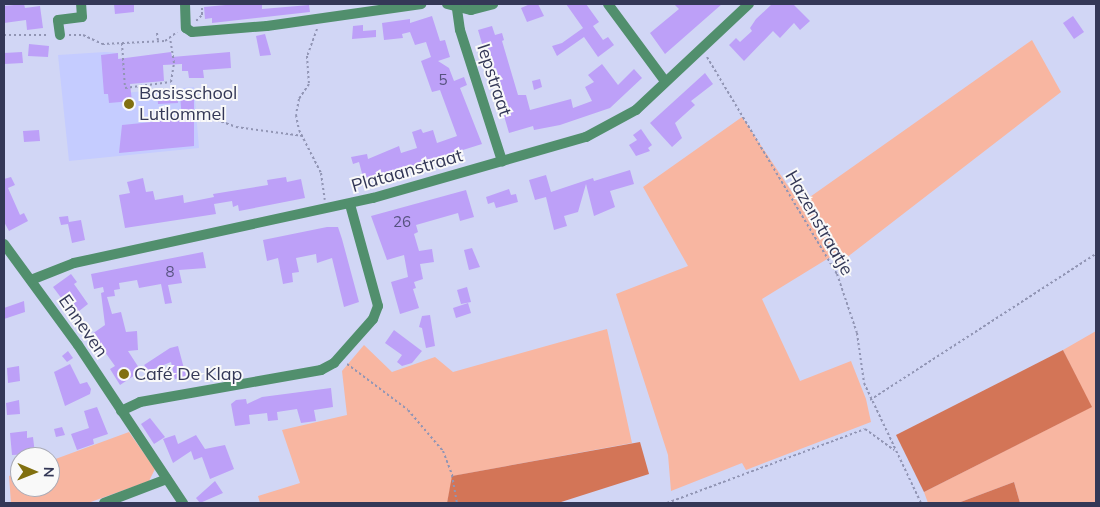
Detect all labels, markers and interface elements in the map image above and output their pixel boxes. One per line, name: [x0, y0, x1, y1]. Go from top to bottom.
street label: Iepstraat: [472, 41, 516, 119]
house number: 5: [439, 71, 447, 89]
place label: Basisschool Lutlommel: [139, 83, 237, 126]
marker: Basisschool Lutlommel: [123, 98, 135, 110]
street label: Plataanstraat: [349, 145, 465, 197]
street label: Hazenstraatje: [780, 167, 858, 279]
house number: 26: [393, 213, 411, 231]
house number: 8: [166, 263, 174, 281]
street label: Enneven: [54, 291, 112, 361]
place label: Café De Klap: [134, 363, 242, 385]
marker: Café De Klap: [118, 368, 130, 380]
north arrow: [10, 447, 60, 497]
text: N: [40, 467, 58, 478]

